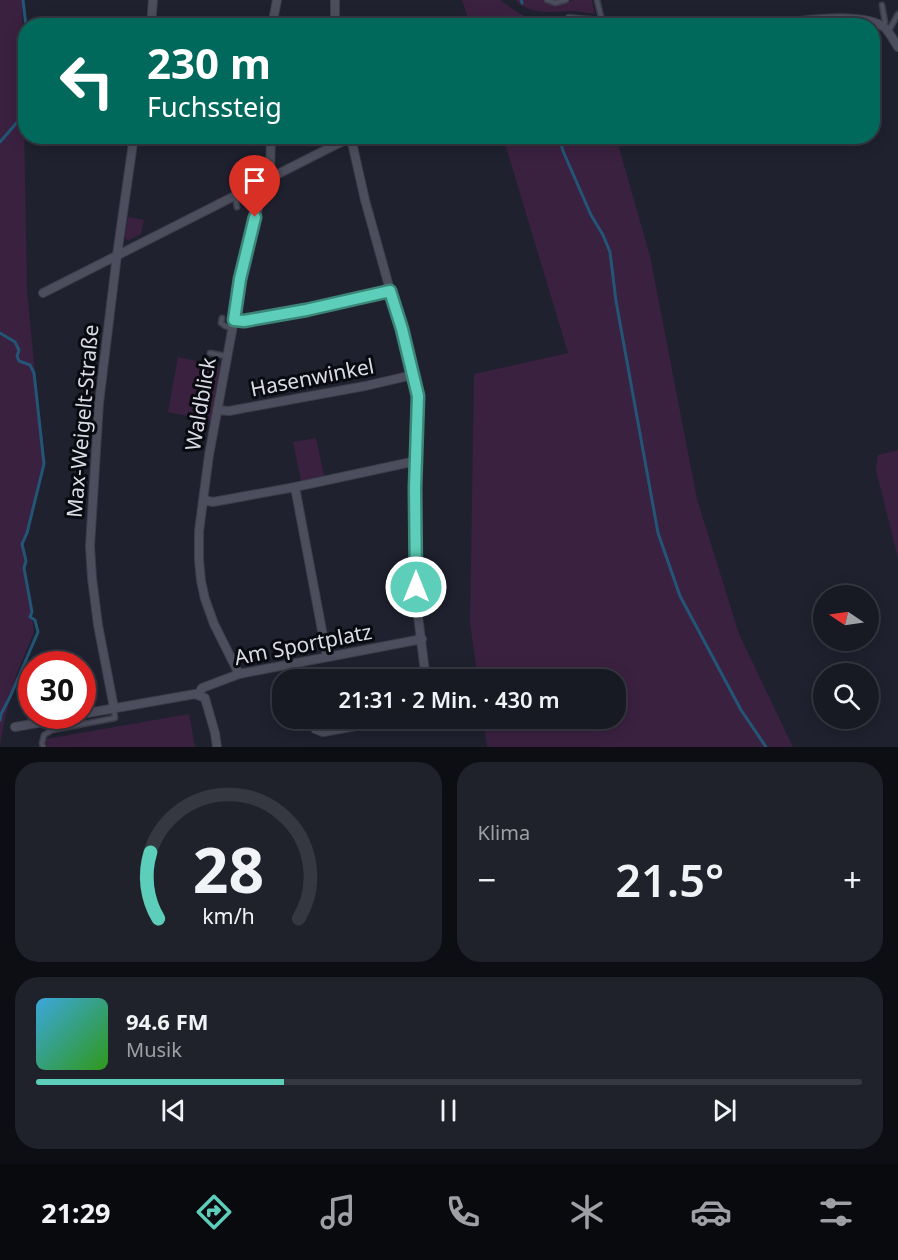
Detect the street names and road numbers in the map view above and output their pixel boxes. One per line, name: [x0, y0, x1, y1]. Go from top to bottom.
street label: Max-Weigelt-Straße: [60, 323, 104, 519]
street label: Hasenwinkel: [248, 351, 376, 403]
street label: Waldblick: [178, 354, 222, 453]
street label: Am Sportplatz: [232, 617, 374, 671]

